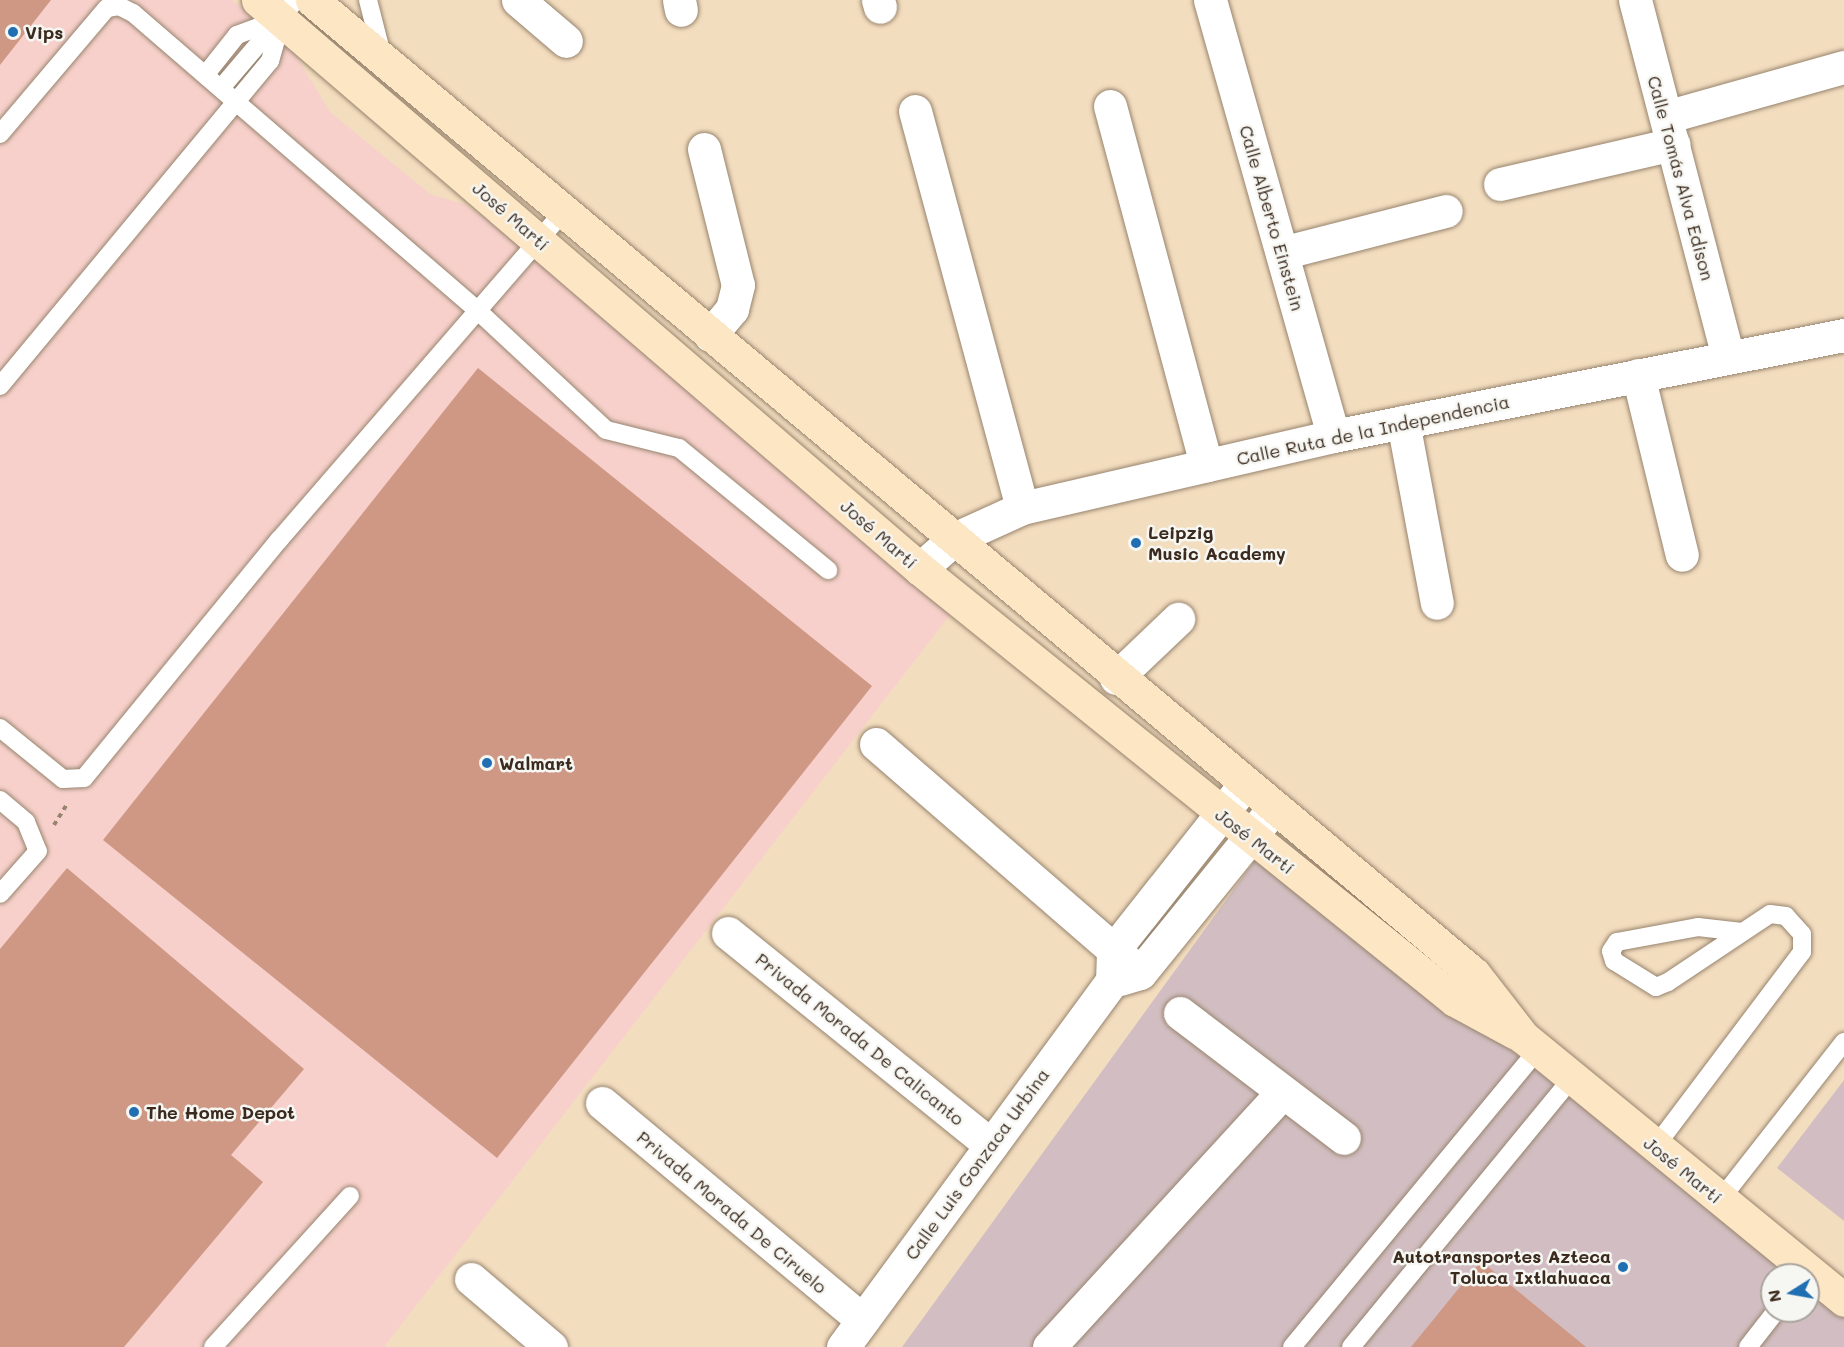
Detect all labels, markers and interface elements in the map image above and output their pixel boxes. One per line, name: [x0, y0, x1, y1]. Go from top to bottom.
place label: Vips: [25, 21, 63, 43]
marker: Vips: [6, 25, 20, 39]
street label: Calle Tomás Alva Edison: [1643, 73, 1719, 283]
street label: Calle Alberto Einstein: [1235, 123, 1309, 313]
street label: José Martí: [468, 177, 554, 255]
street label: Calle Ruta de la Independencia: [1235, 390, 1511, 470]
street label: José Martí: [836, 495, 922, 573]
place label: Leipzig Music Academy: [1148, 522, 1286, 564]
marker: Leipzig Music Academy: [1129, 536, 1143, 550]
place label: Walmart: [499, 752, 573, 774]
marker: Walmart: [480, 756, 494, 770]
street label: José Martí: [1211, 803, 1299, 879]
street label: Privada Morada De Calicanto: [751, 948, 969, 1130]
street label: Calle Luis Gonzaca Urbina: [900, 1064, 1054, 1264]
place label: The Home Depot: [146, 1101, 295, 1123]
marker: The Home Depot: [127, 1105, 141, 1119]
street label: Privada Morada De Ciruelo: [633, 1126, 831, 1298]
street label: José Martí: [1640, 1132, 1726, 1208]
place label: Autotransportes Azteca Toluca Ixtlahuaca: [1392, 1246, 1611, 1288]
marker: Autotransportes Azteca Toluca Ixtlahuaca: [1616, 1260, 1630, 1274]
north arrow: [1760, 1263, 1820, 1323]
text: N: [1762, 1288, 1785, 1304]

